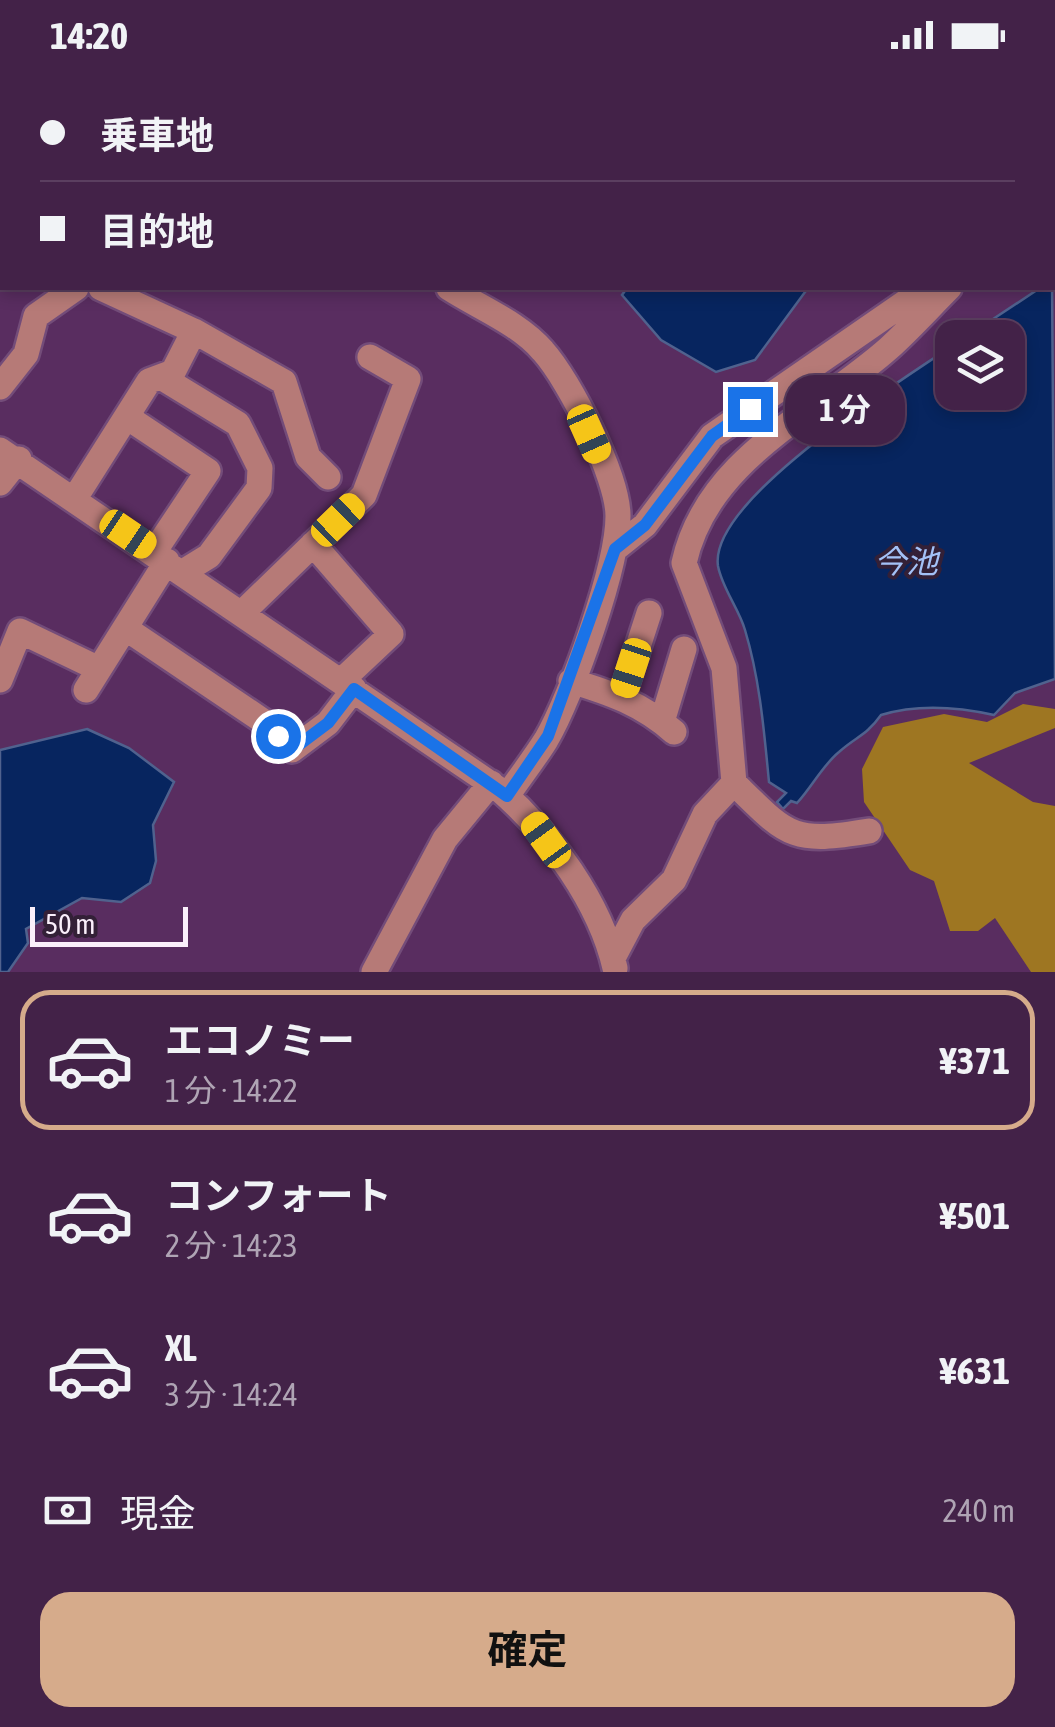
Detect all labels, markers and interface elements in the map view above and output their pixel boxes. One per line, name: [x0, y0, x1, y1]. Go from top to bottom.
text: 14:20: [50, 14, 128, 57]
text: 乗車地: [100, 114, 214, 157]
text: 目的地: [100, 210, 214, 253]
map controls: [935, 320, 1025, 410]
button: layers: [935, 320, 1025, 410]
callout: 1 分: [785, 374, 905, 444]
route end: [728, 387, 773, 432]
text: 1 分: [819, 391, 871, 428]
car: [563, 400, 615, 468]
car: [306, 488, 370, 552]
car: [95, 505, 161, 563]
water label: 今池: [874, 543, 941, 580]
car: [607, 635, 655, 701]
route start: [256, 714, 301, 759]
car: [516, 807, 576, 873]
scale bar: [30, 902, 188, 946]
text: 50 m: [45, 908, 95, 940]
icon: car: [45, 1015, 135, 1105]
text: エコノミー: [165, 1019, 355, 1062]
text: ¥371: [940, 1039, 1010, 1082]
text: 1 分 · 14:22: [165, 1072, 298, 1109]
icon: car: [45, 1170, 135, 1260]
text: コンフォート: [165, 1174, 392, 1217]
text: ¥501: [940, 1194, 1010, 1237]
text: 2 分 · 14:23: [165, 1227, 298, 1264]
icon: car: [45, 1325, 135, 1415]
text: XL: [165, 1326, 197, 1369]
text: ¥631: [940, 1349, 1010, 1392]
text: 3 分 · 14:24: [165, 1376, 298, 1413]
icon: cash: [40, 1483, 95, 1538]
text: 現金: [120, 1492, 196, 1535]
text: 240 m: [942, 1492, 1015, 1529]
button: 確定: [40, 1592, 1015, 1707]

